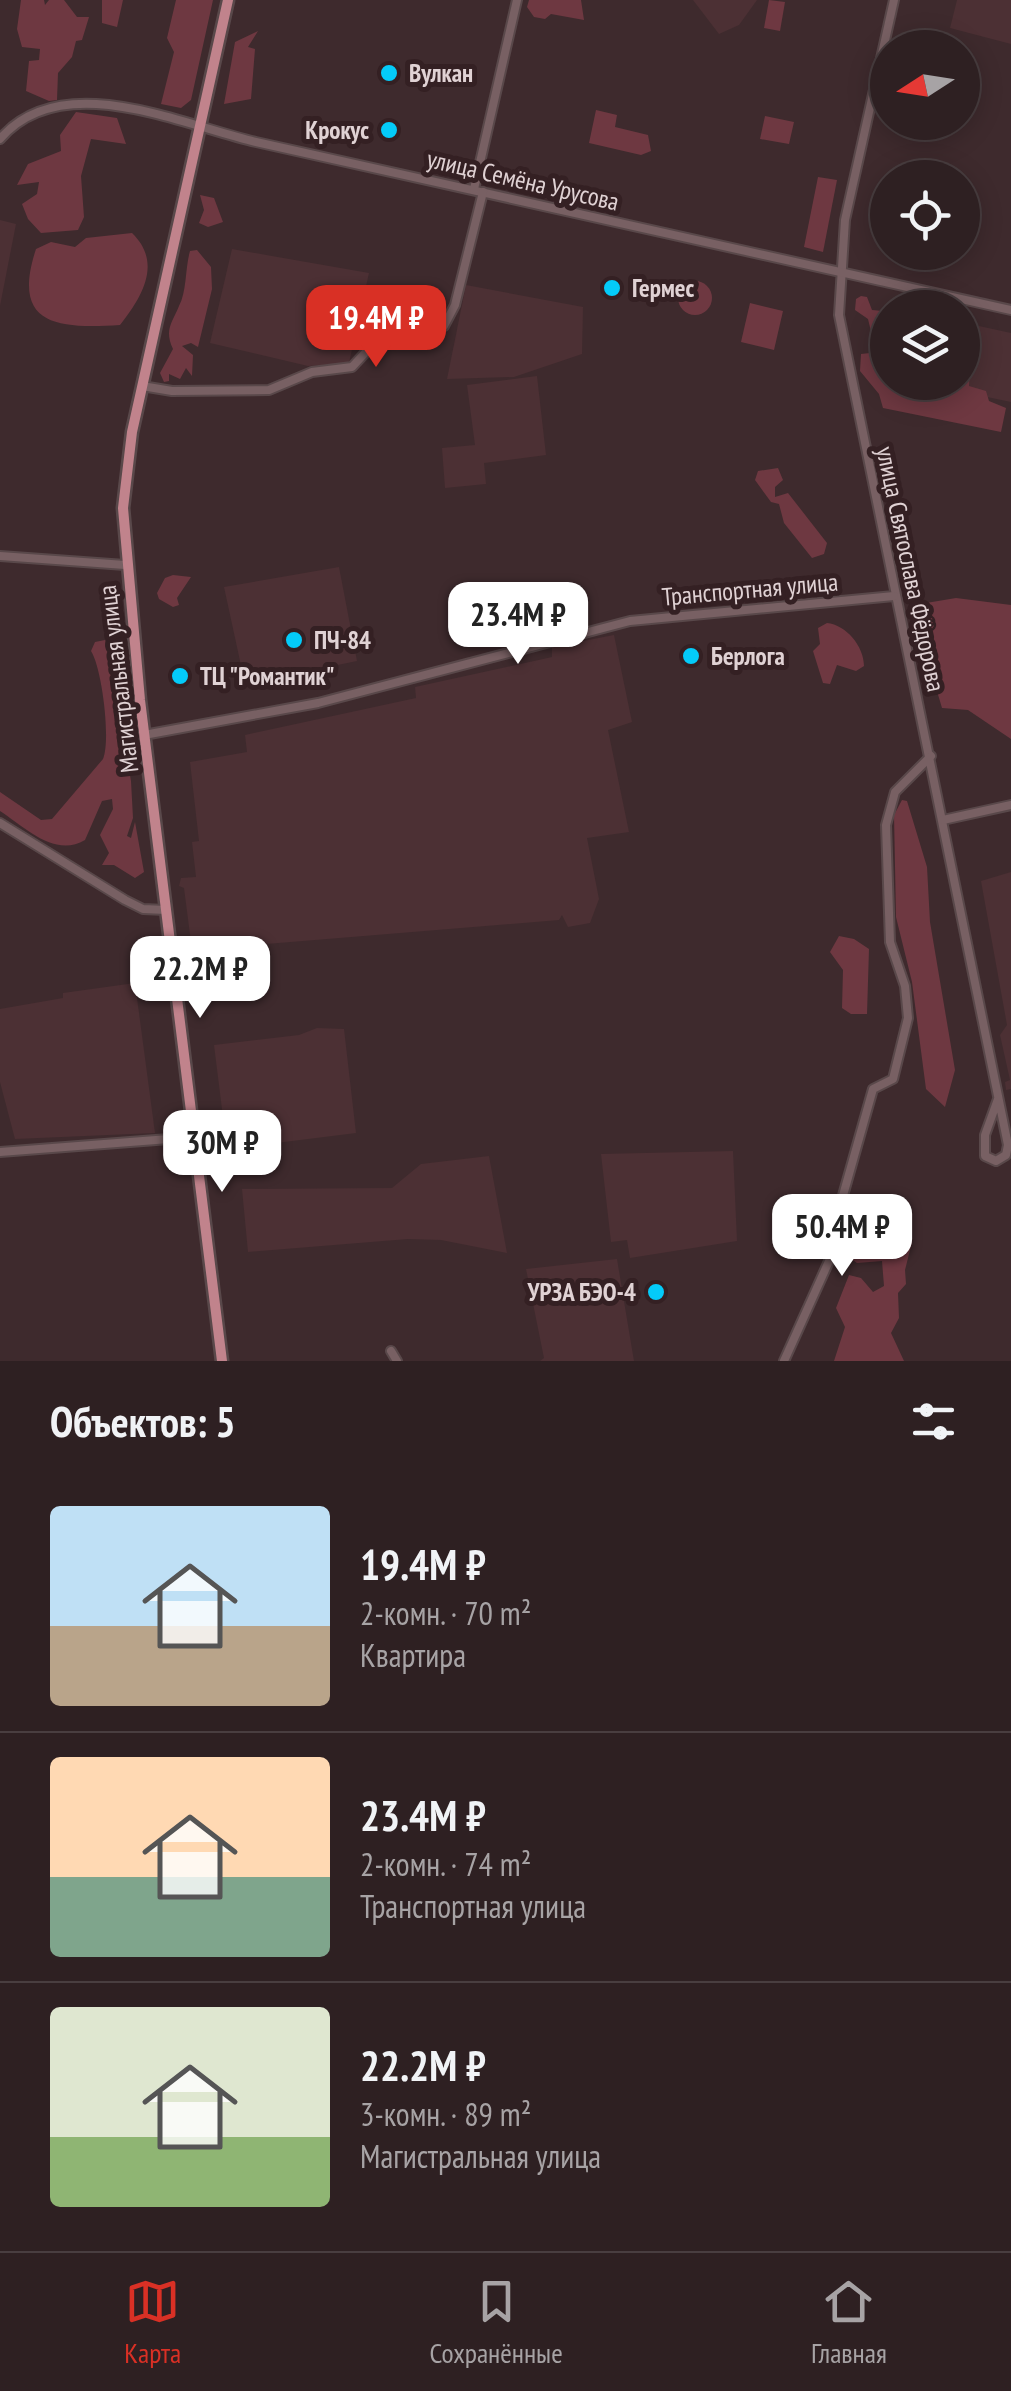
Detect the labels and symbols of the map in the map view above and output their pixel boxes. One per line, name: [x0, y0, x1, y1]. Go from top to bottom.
north arrow: [870, 30, 980, 140]
place label: Вулкан: [409, 57, 473, 89]
marker: Вулкан: [378, 62, 400, 84]
place label: Крокус: [305, 114, 369, 146]
marker: Крокус: [378, 119, 400, 141]
street label: улица Семёна Урусова: [424, 142, 622, 218]
place label: Гермес: [632, 272, 694, 304]
marker: Гермес: [601, 277, 623, 299]
pin: 19.4M ₽: [284, 285, 468, 370]
street label: улица Святослава Фёдорова: [869, 443, 953, 695]
street label: Транспортная улица: [661, 565, 839, 613]
pin: 23.4M ₽: [426, 582, 610, 667]
street label: Магистральная улица: [91, 584, 145, 774]
place label: ПЧ-84: [314, 624, 371, 656]
marker: ПЧ-84: [283, 629, 305, 651]
place label: Берлога: [711, 640, 785, 672]
marker: Берлога: [680, 645, 702, 667]
place label: ТЦ "Романтик": [200, 660, 335, 692]
marker: ТЦ "Романтик": [169, 665, 191, 687]
pin: 22.2M ₽: [108, 936, 292, 1021]
pin: 30M ₽: [152, 1110, 292, 1195]
pin: 50.4M ₽: [750, 1194, 934, 1279]
place label: УРЗА БЭО-4: [527, 1276, 636, 1308]
marker: УРЗА БЭО-4: [645, 1281, 667, 1303]

